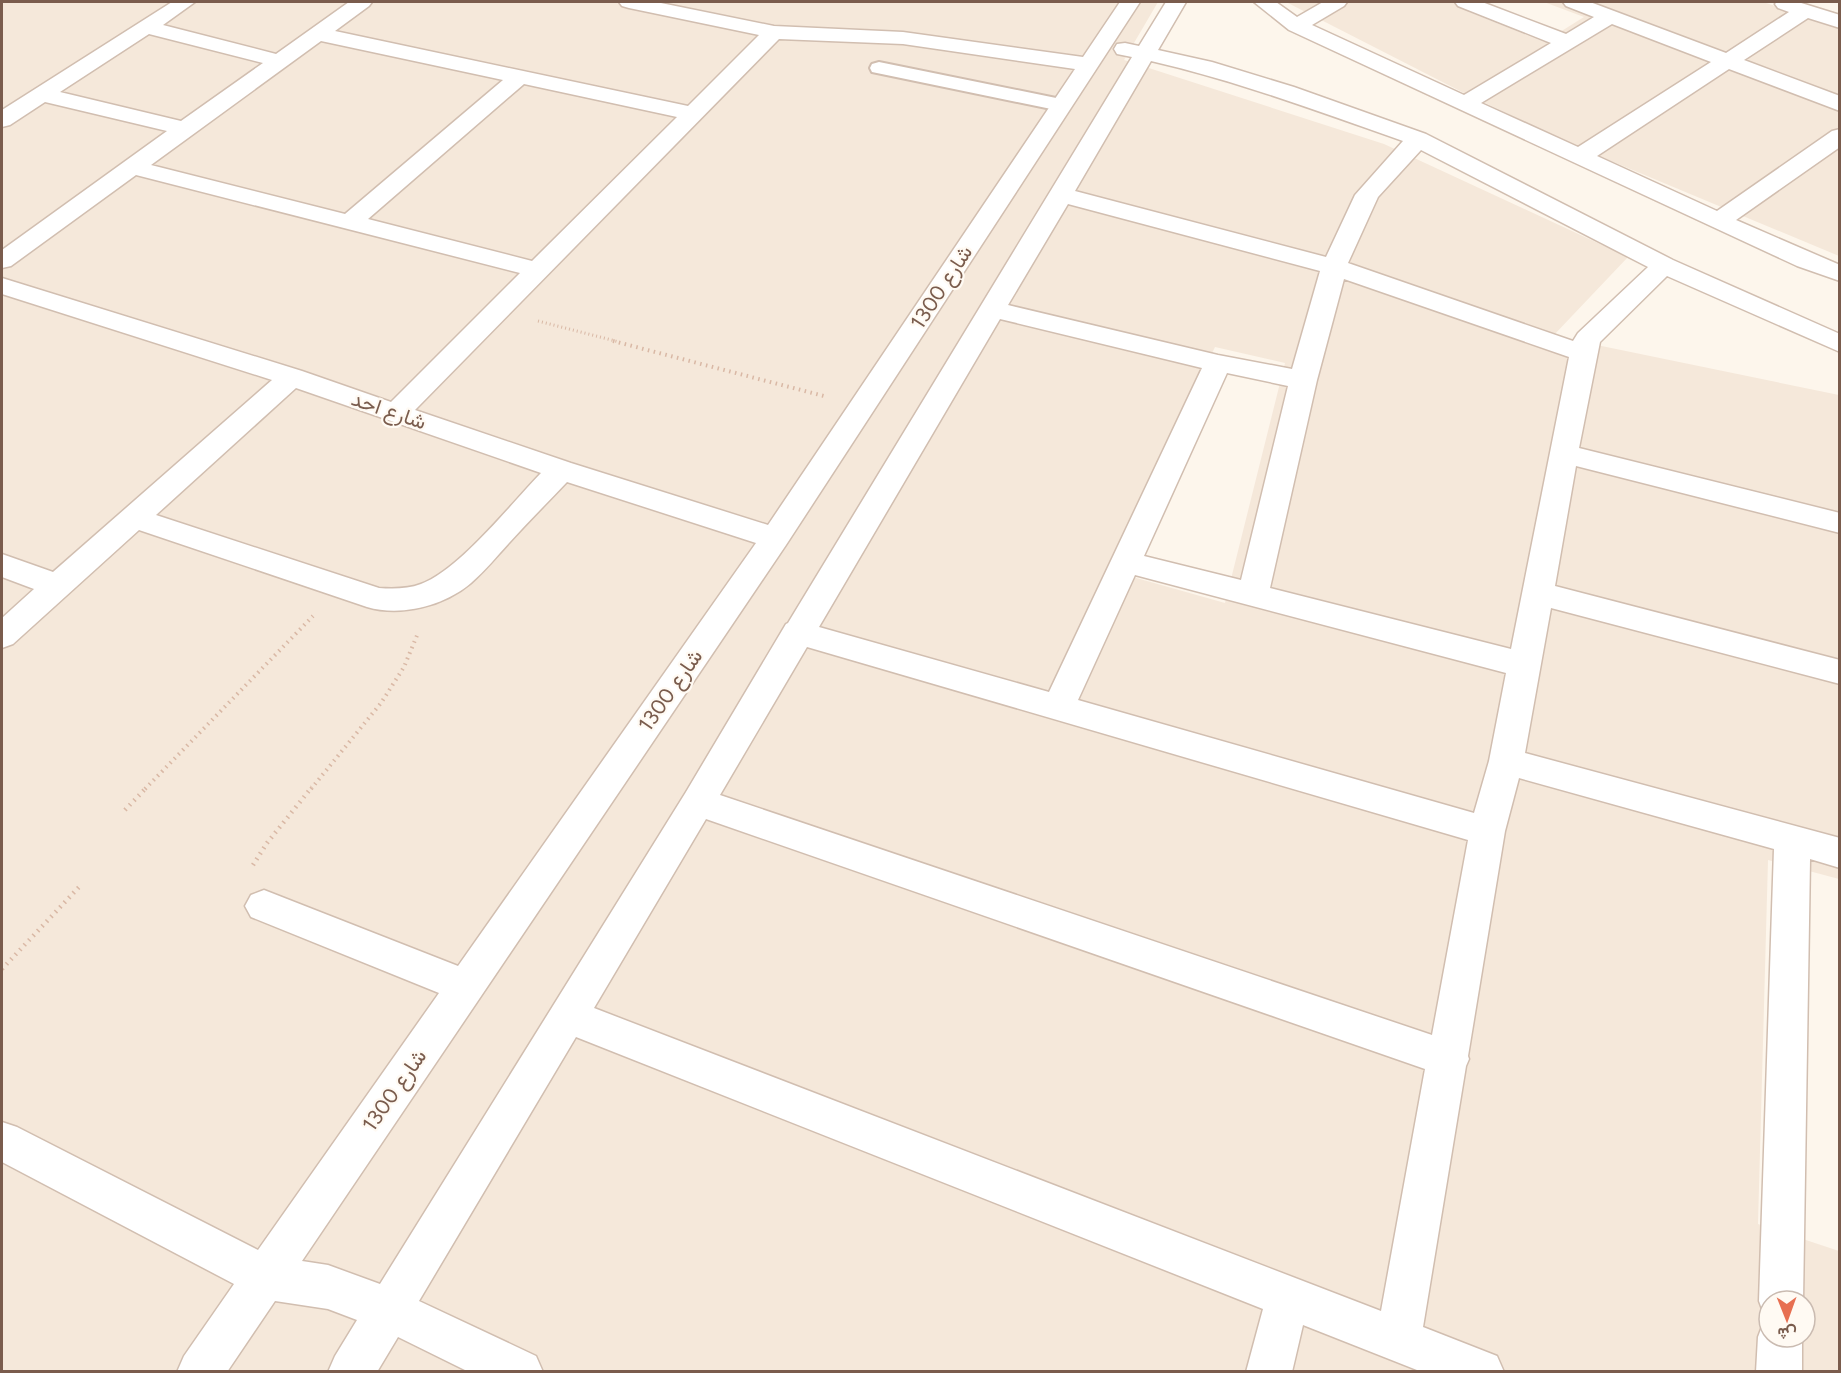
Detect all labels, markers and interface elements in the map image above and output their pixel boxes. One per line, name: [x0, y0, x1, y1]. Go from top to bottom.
street label: شارع 1300: [905, 241, 979, 335]
street label: شارع احد: [348, 386, 430, 436]
street label: شارع 1300: [633, 644, 709, 737]
street label: شارع 1300: [357, 1044, 433, 1137]
north arrow: [1757, 1289, 1817, 1349]
text: ش: [1777, 1324, 1797, 1343]

